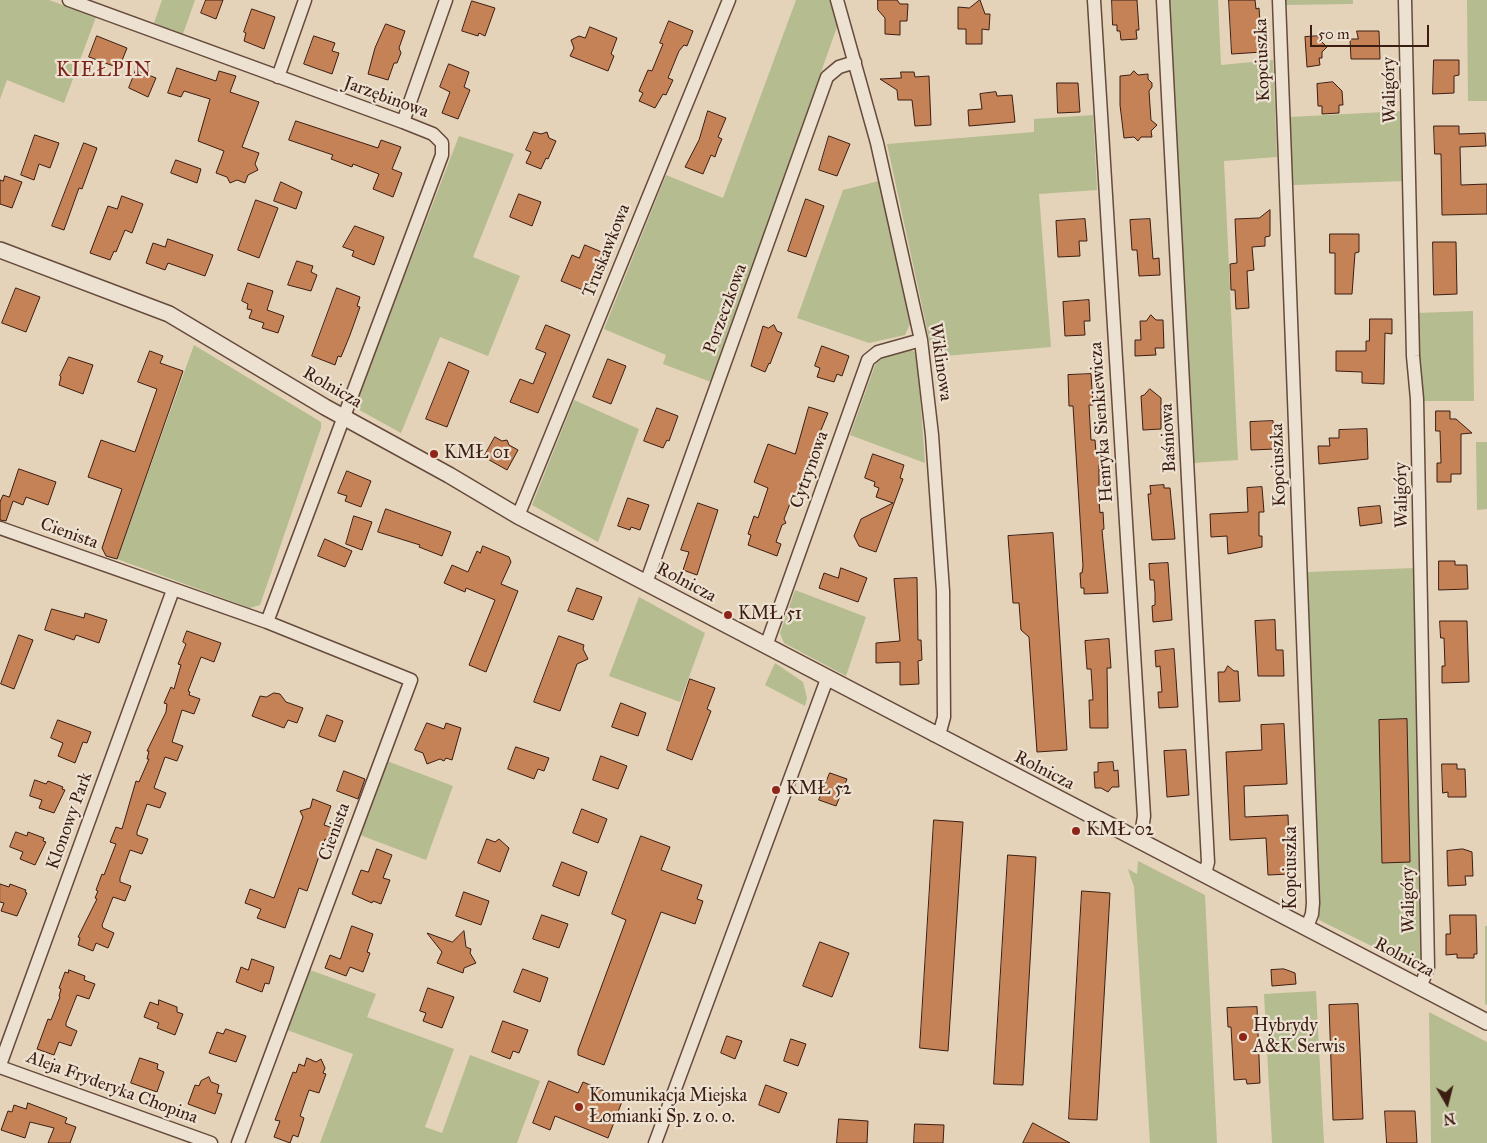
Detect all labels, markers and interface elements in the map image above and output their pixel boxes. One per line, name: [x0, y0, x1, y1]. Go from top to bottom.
scale bar: [1312, 15, 1431, 47]
street label: Kopciuszka: [1251, 18, 1275, 102]
text: 50 m: [1318, 25, 1350, 43]
street label: Waligóry: [1379, 57, 1401, 123]
district label: KIEŁPIN: [55, 59, 153, 83]
street label: Jarzębinowa: [341, 73, 431, 123]
street label: Truskawkowa: [578, 201, 636, 301]
street label: Porzeczkowa: [700, 261, 752, 357]
street label: Wiklinowa: [924, 322, 956, 402]
street label: Henryka Sienkiewicza: [1086, 341, 1118, 503]
street label: Rolnicza: [299, 362, 365, 414]
street label: Baśniowa: [1156, 403, 1182, 473]
street label: Kopciuszka: [1267, 423, 1291, 507]
street label: Cytrynowa: [786, 428, 834, 512]
place label: KMŁ 01: [444, 443, 510, 465]
marker: KMŁ 01: [428, 448, 440, 460]
street label: Waligóry: [1391, 462, 1413, 528]
street label: Cienista: [37, 514, 101, 554]
street label: Rolnicza: [652, 558, 720, 608]
place label: KMŁ 51: [738, 604, 802, 626]
marker: KMŁ 51: [722, 609, 734, 621]
street label: Rolnicza: [1010, 747, 1078, 795]
street label: Klonowy Park: [42, 769, 98, 873]
place label: KMŁ 52: [786, 779, 852, 801]
marker: KMŁ 52: [770, 784, 782, 796]
street label: Cienista: [315, 800, 355, 864]
place label: KMŁ 02: [1086, 820, 1154, 842]
marker: KMŁ 02: [1070, 825, 1082, 837]
street label: Kopciuszka: [1281, 826, 1303, 910]
street label: Waligóry: [1398, 867, 1420, 933]
street label: Rolnicza: [1370, 933, 1438, 983]
place label: Hybrydy A&K Serwis: [1253, 1016, 1345, 1058]
marker: Hybrydy A&K Serwis: [1237, 1031, 1249, 1043]
street label: Aleja Fryderyka Chopina: [23, 1047, 201, 1129]
north arrow: [1422, 1078, 1472, 1128]
place label: Komunikacja Miejska Łomianki Sp. z o. o.: [589, 1086, 747, 1128]
marker: Komunikacja Miejska Łomianki Sp. z o. o.: [573, 1101, 585, 1113]
text: N: [1442, 1109, 1456, 1128]

